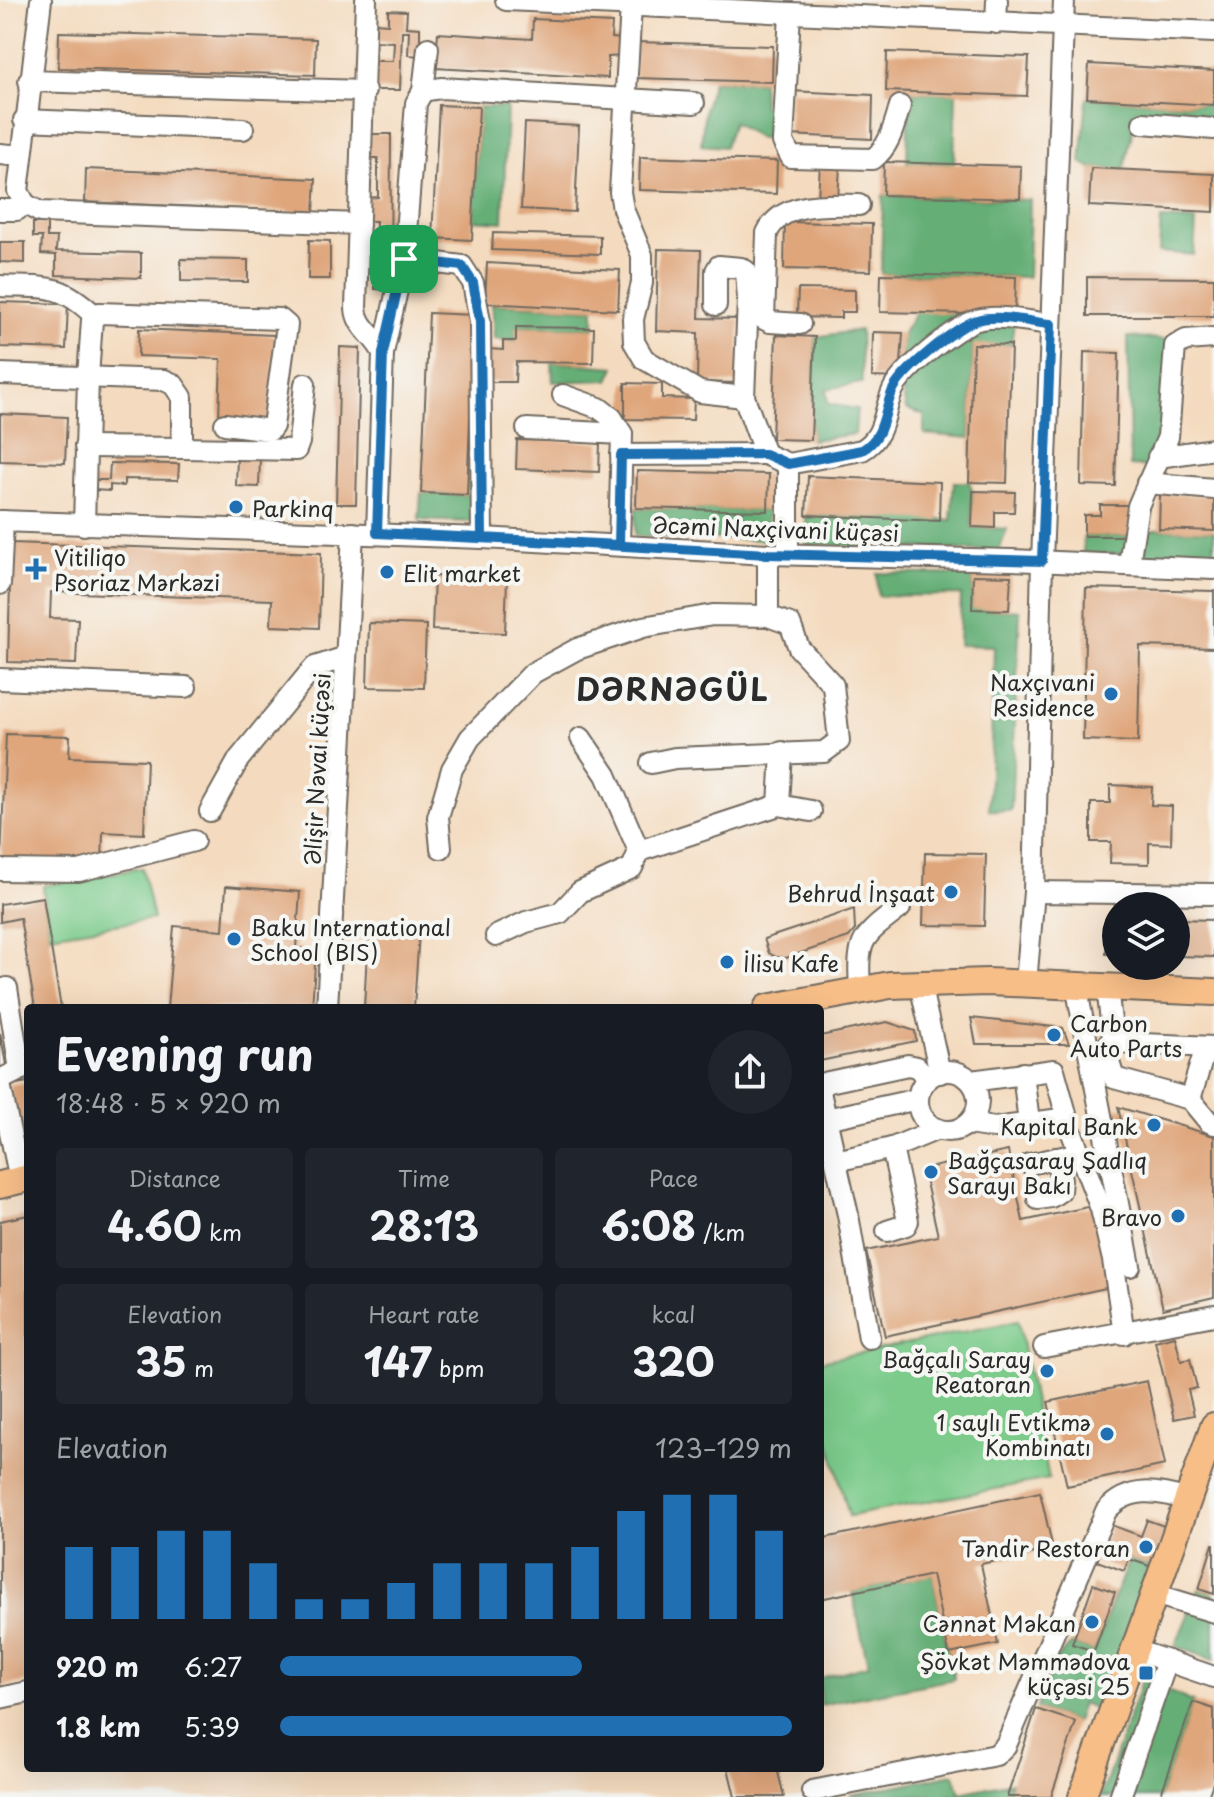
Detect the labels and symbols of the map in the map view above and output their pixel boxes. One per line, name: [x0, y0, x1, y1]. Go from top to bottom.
pin: [370, 225, 438, 293]
place label: Parkinq: [252, 491, 333, 524]
marker: Parkinq: [227, 498, 245, 516]
street label: Əcəmi Naxçivani küçəsi: [653, 507, 899, 549]
place label: Vitiliqo Psoriaz Mərkəzi: [54, 540, 220, 598]
place label: Elit market: [403, 556, 521, 589]
marker: Vitiliqo Psoriaz Mərkəzi: [25, 558, 47, 580]
marker: Elit market: [378, 563, 396, 581]
place label: Naxçıvani Residence: [990, 665, 1095, 723]
district label: DƏRNƏGÜL: [576, 666, 770, 711]
street label: Əlişir Nəvai küçəsi: [294, 672, 338, 866]
marker: Naxçıvani Residence: [1102, 685, 1120, 703]
place label: Behrud İnşaat: [787, 876, 935, 909]
marker: Behrud İnşaat: [942, 883, 960, 901]
place label: Baku International School (BIS): [250, 910, 451, 968]
marker: Baku International School (BIS): [225, 930, 243, 948]
place label: İlisu Kafe: [743, 946, 839, 979]
marker: İlisu Kafe: [718, 953, 736, 971]
place label: Carbon Auto Parts: [1070, 1006, 1182, 1064]
marker: Carbon Auto Parts: [1045, 1026, 1063, 1044]
place label: Kapital Bank: [1000, 1109, 1138, 1142]
marker: Kapital Bank: [1145, 1116, 1163, 1134]
place label: Bağçasaray Şadlıq Sarayı Bakı: [947, 1143, 1147, 1201]
marker: Bağçasaray Şadlıq Sarayı Bakı: [922, 1163, 940, 1181]
place label: Bravo: [1101, 1200, 1162, 1233]
marker: Bravo: [1169, 1207, 1187, 1225]
place label: Bağçalı Saray Reatoran: [882, 1342, 1031, 1400]
marker: Bağçalı Saray Reatoran: [1038, 1362, 1056, 1380]
place label: 1 saylı Evtikmə Kombinatı: [937, 1405, 1091, 1463]
marker: 1 saylı Evtikmə Kombinatı: [1098, 1425, 1116, 1443]
place label: Təndir Restoran: [962, 1531, 1130, 1564]
marker: Təndir Restoran: [1137, 1538, 1155, 1556]
place label: Cənnət Məkan: [922, 1606, 1076, 1639]
marker: Cənnət Məkan: [1083, 1613, 1101, 1631]
place label: Şövkət Məmmədova küçəsi 25: [920, 1644, 1131, 1702]
marker: Şövkət Məmmədova küçəsi 25: [1137, 1664, 1155, 1682]

